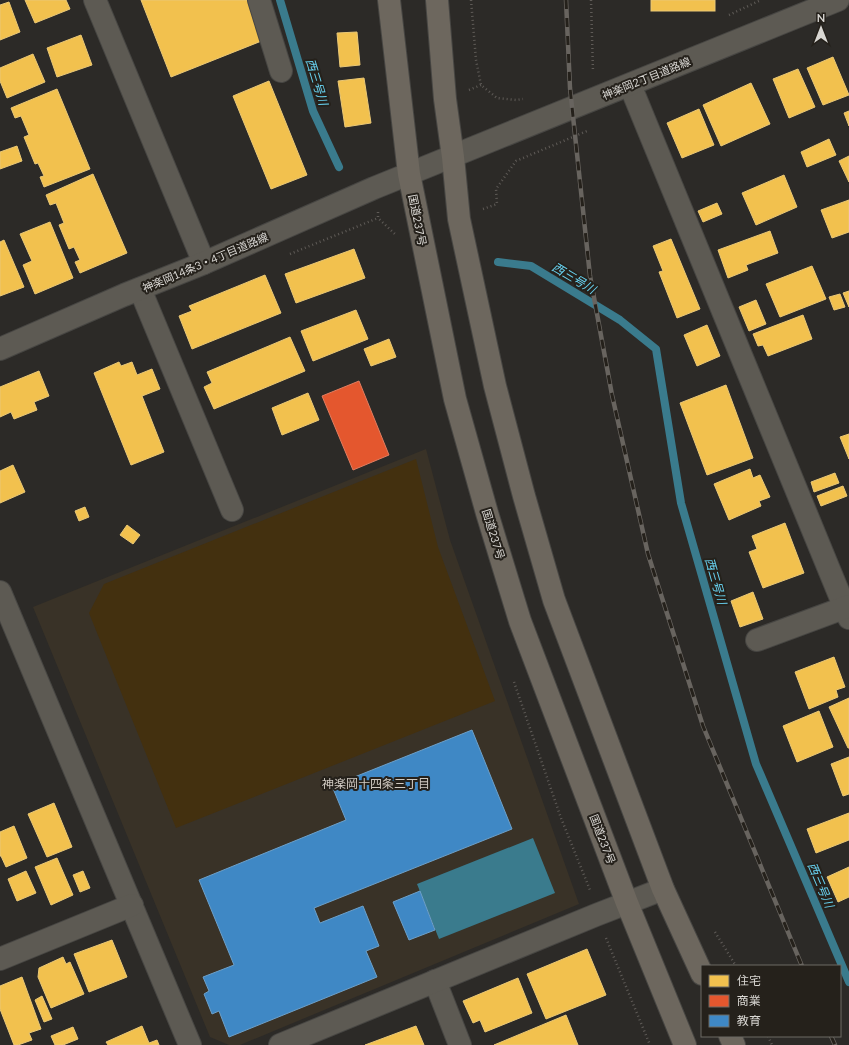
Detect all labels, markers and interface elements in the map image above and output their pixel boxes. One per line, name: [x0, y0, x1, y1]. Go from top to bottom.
north arrow: [801, 8, 841, 48]
text: N: [817, 11, 825, 24]
street label: 神楽岡2丁目道路線: [600, 54, 692, 102]
water label: 西三号川: [303, 57, 332, 109]
street label: 国道237号: [407, 193, 429, 247]
street label: 神楽岡14条3・4丁目道路線: [140, 230, 270, 294]
water label: 西三号川: [550, 259, 600, 298]
street label: 国道237号: [480, 507, 508, 561]
water label: 西三号川: [702, 556, 730, 608]
district label: 神楽岡十四条三丁目: [322, 776, 430, 791]
street label: 国道237号: [588, 812, 618, 866]
water label: 西三号川: [805, 860, 838, 912]
legend: [701, 965, 841, 1037]
text: 住宅: [737, 973, 761, 988]
text: 商業: [737, 993, 761, 1008]
text: 教育: [737, 1013, 761, 1028]

